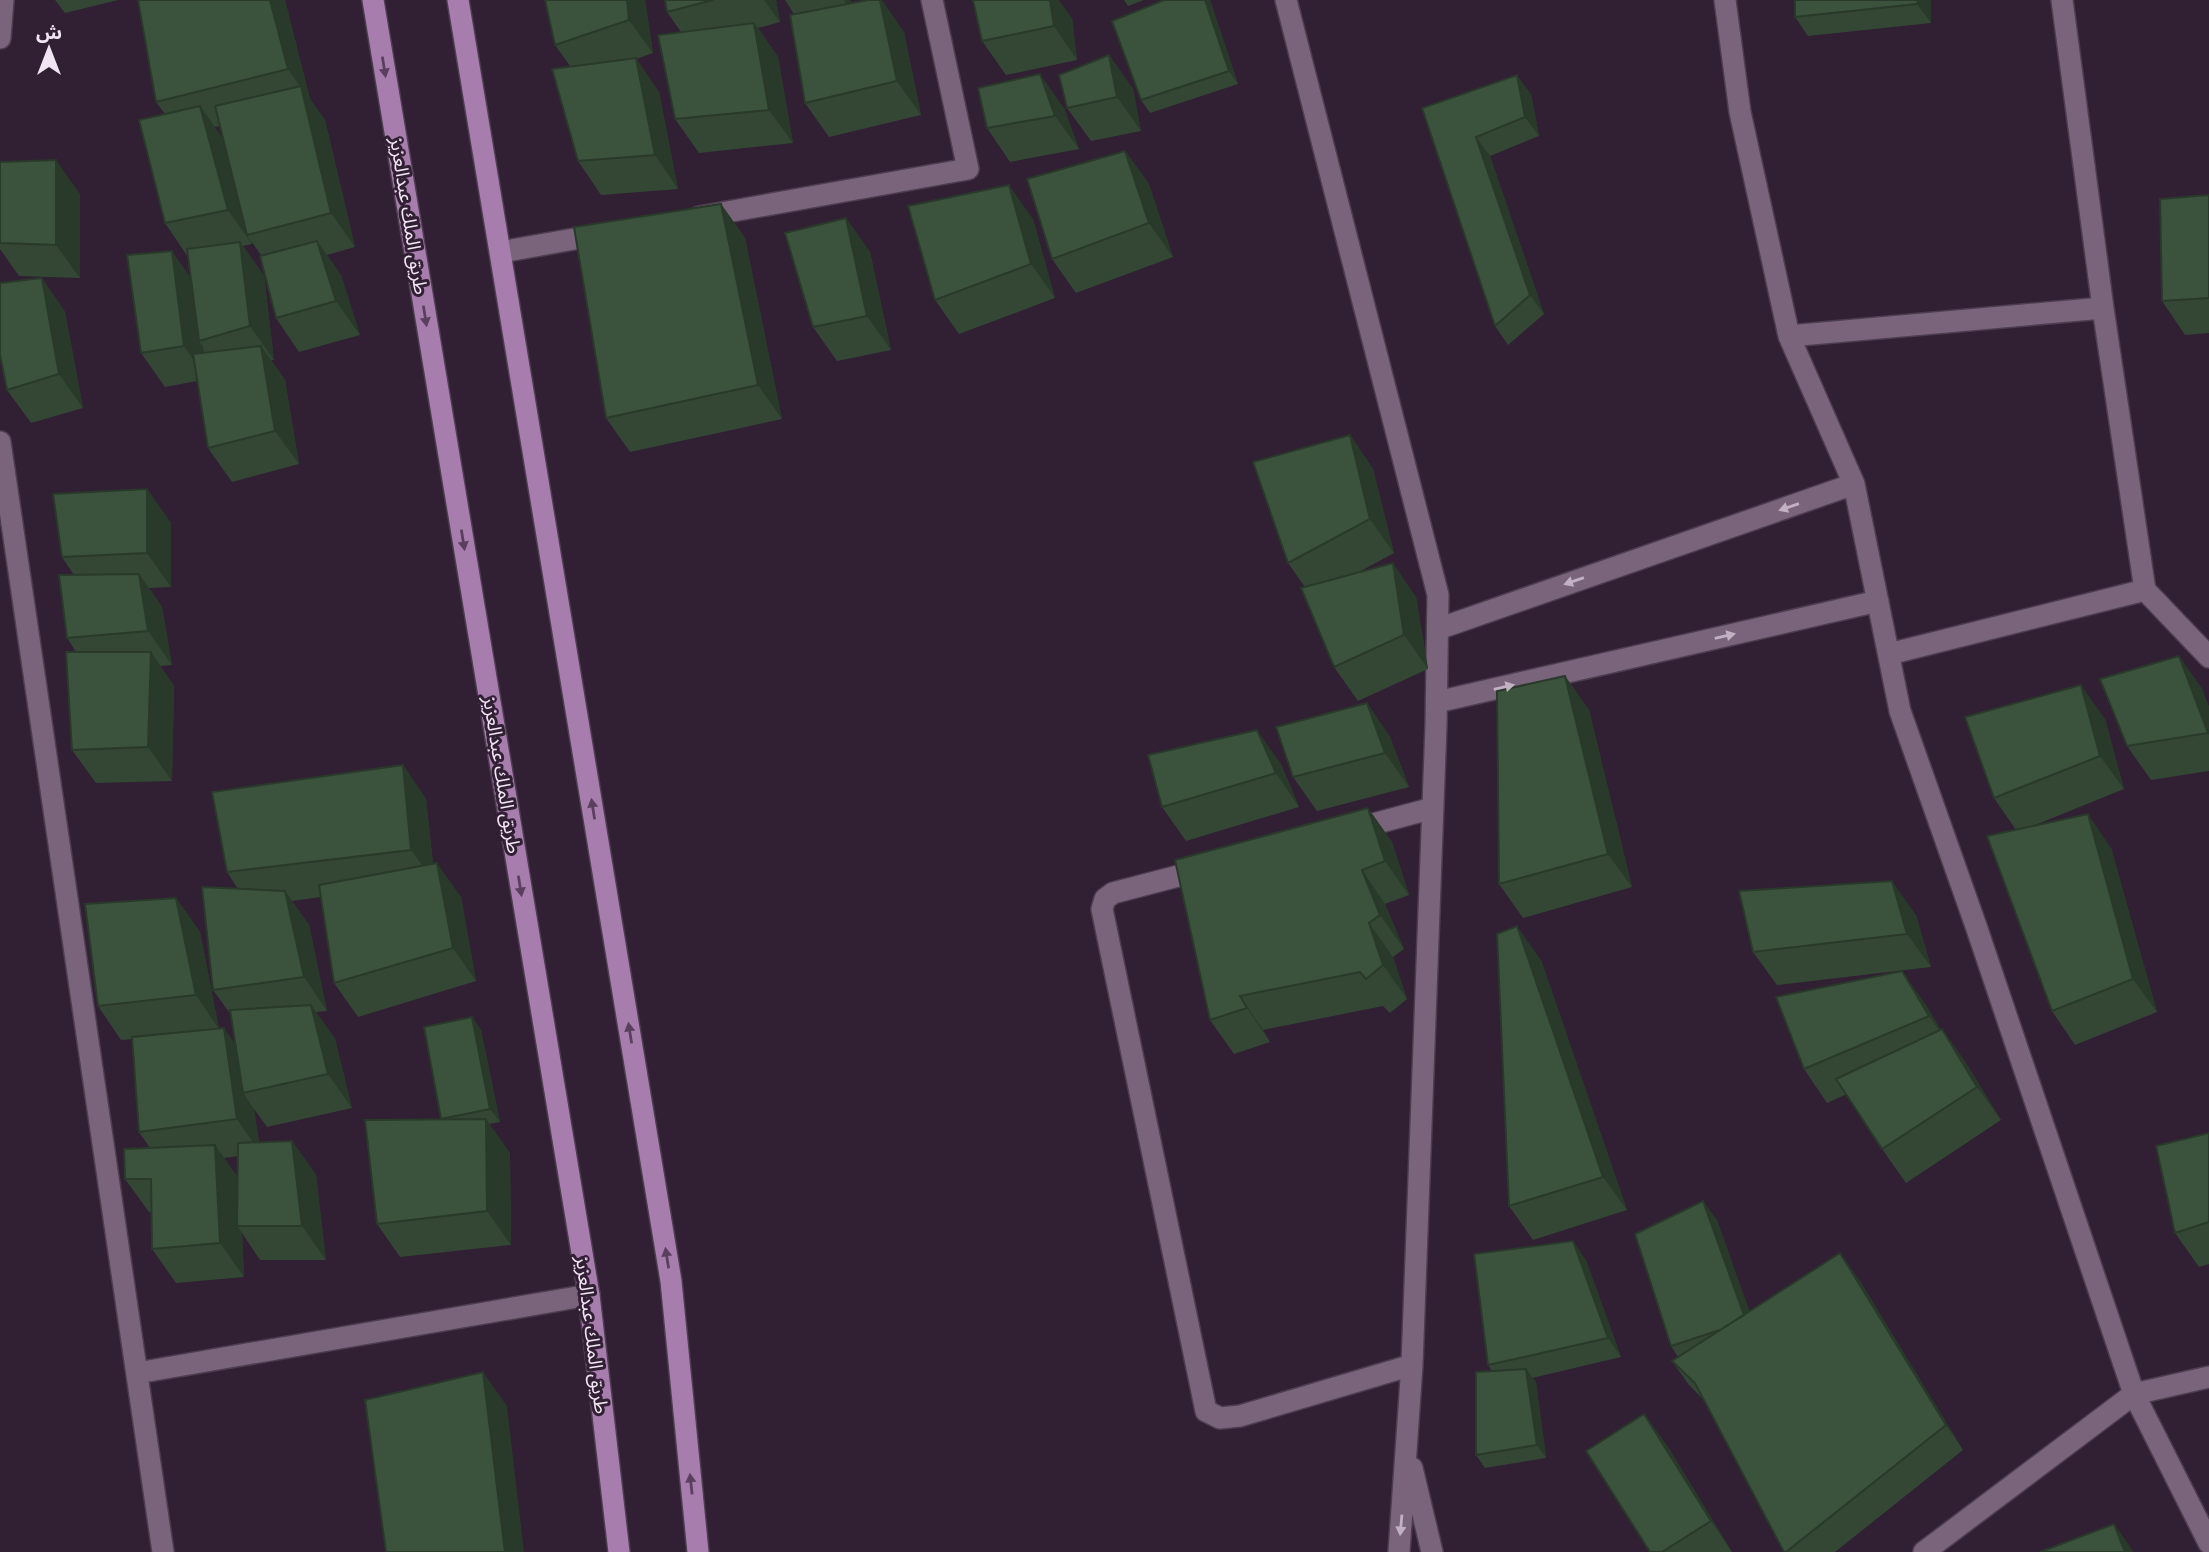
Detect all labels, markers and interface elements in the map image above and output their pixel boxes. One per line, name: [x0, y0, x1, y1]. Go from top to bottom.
north arrow: [14, 14, 84, 84]
text: ش: [36, 21, 62, 44]
one-way arrow: [379, 56, 390, 78]
street label: طريق الملك عبدالعزيز: [385, 135, 433, 296]
one-way arrow: [420, 305, 431, 327]
one-way arrow: [1779, 502, 1800, 513]
one-way arrow: [458, 529, 469, 551]
one-way arrow: [1564, 576, 1585, 587]
one-way arrow: [1714, 630, 1736, 641]
one-way arrow: [1493, 681, 1515, 692]
street label: طريق الملك عبدالعزيز: [478, 694, 526, 855]
one-way arrow: [587, 798, 598, 820]
one-way arrow: [515, 875, 526, 897]
one-way arrow: [624, 1022, 635, 1044]
one-way arrow: [661, 1247, 672, 1269]
street label: طريق الملك عبدالعزيز: [571, 1254, 613, 1415]
one-way arrow: [685, 1473, 696, 1495]
one-way arrow: [1395, 1514, 1406, 1536]

